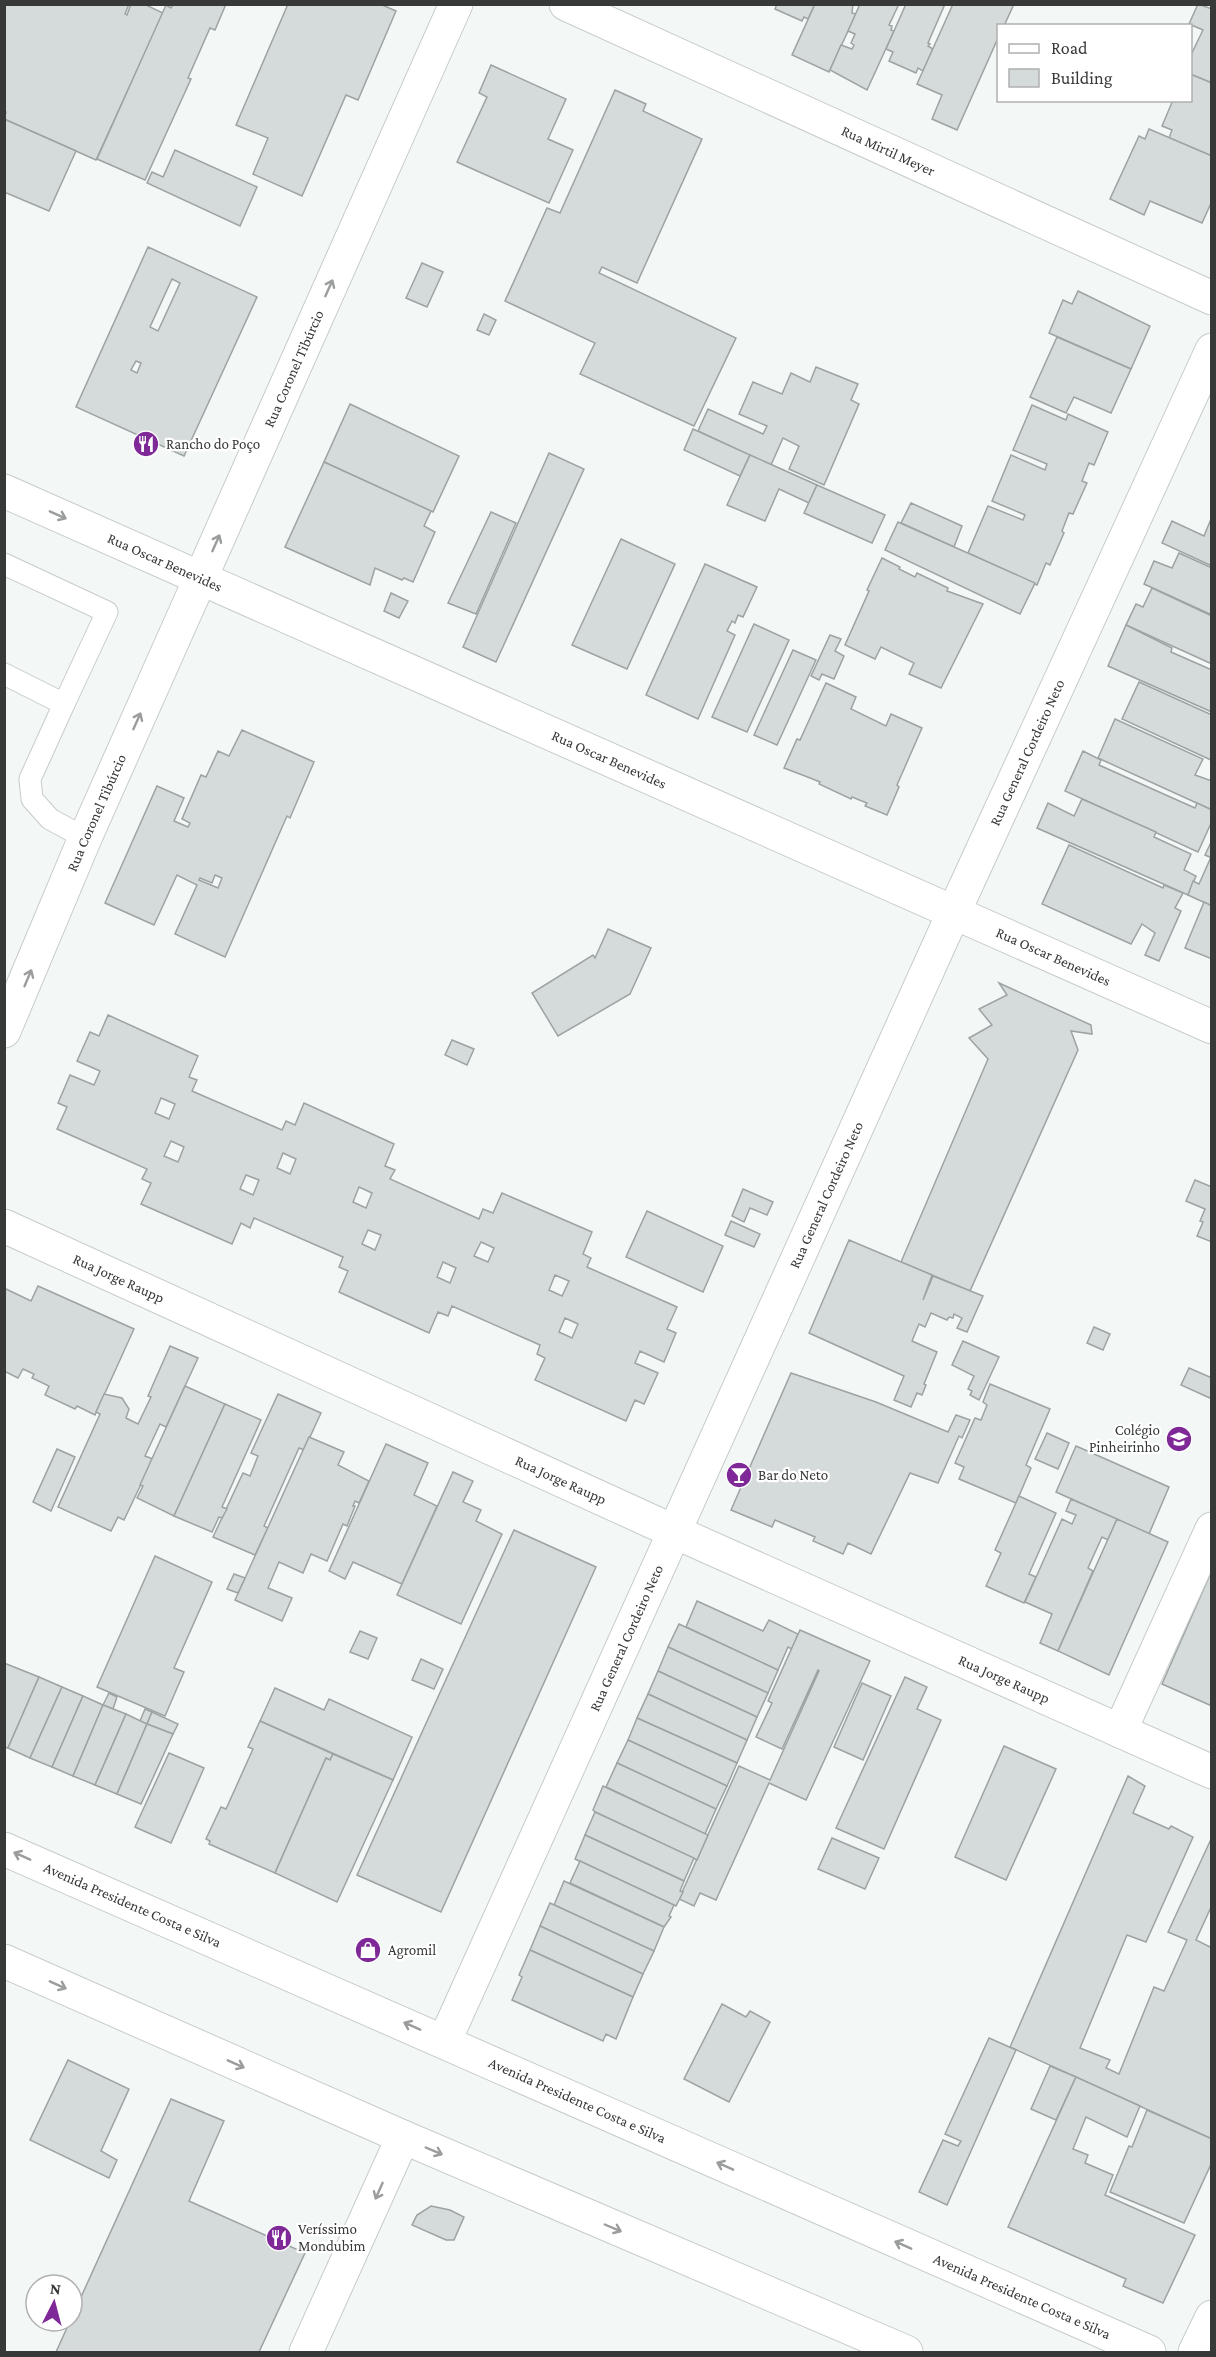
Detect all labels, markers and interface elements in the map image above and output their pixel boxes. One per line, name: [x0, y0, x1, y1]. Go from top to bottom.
legend: [997, 24, 1192, 102]
text: Road: [1051, 38, 1088, 58]
text: Building: [1051, 68, 1113, 88]
street label: Rua Mirtil Meyer: [839, 122, 938, 179]
one-way arrow: [324, 279, 336, 297]
street label: Rua Coronel Tibúrcio: [261, 308, 327, 430]
restaurant icon: Rancho do Poço: [131, 429, 161, 459]
place label: Rancho do Poço: [166, 436, 260, 453]
one-way arrow: [48, 510, 67, 521]
street label: Rua Oscar Benevides: [105, 530, 225, 595]
one-way arrow: [210, 534, 222, 552]
street label: Rua General Cordeiro Neto: [987, 677, 1068, 828]
one-way arrow: [132, 712, 143, 731]
street label: Rua Oscar Benevides: [549, 727, 669, 792]
street label: Rua Coronel Tibúrcio: [64, 752, 129, 874]
street label: Rua Oscar Benevides: [993, 924, 1113, 989]
one-way arrow: [23, 969, 34, 987]
street label: Rua General Cordeiro Neto: [786, 1119, 866, 1271]
street label: Rua Jorge Raupp: [71, 1251, 167, 1307]
place label: Colégio Pinheirinho: [1089, 1422, 1160, 1455]
school or university icon: Colégio Pinheirinho: [1164, 1424, 1194, 1454]
street label: Rua Jorge Raupp: [513, 1452, 609, 1509]
bar icon: Bar do Neto: [724, 1460, 754, 1490]
place label: Bar do Neto: [758, 1467, 828, 1483]
street label: Rua General Cordeiro Neto: [586, 1562, 666, 1714]
street label: Rua Jorge Raupp: [956, 1652, 1052, 1707]
one-way arrow: [13, 1850, 31, 1861]
street label: Avenida Presidente Costa e Silva: [41, 1859, 224, 1951]
shop icon: Agromil: [353, 1935, 383, 1965]
place label: Agromil: [388, 1942, 436, 1959]
one-way arrow: [48, 1980, 67, 1991]
one-way arrow: [404, 2020, 422, 2031]
street label: Avenida Presidente Costa e Silva: [486, 2054, 668, 2146]
one-way arrow: [227, 2059, 245, 2070]
one-way arrow: [424, 2146, 443, 2157]
one-way arrow: [716, 2159, 734, 2171]
one-way arrow: [373, 2181, 384, 2199]
place label: Veríssimo Mondubim: [298, 2221, 366, 2254]
restaurant icon: Veríssimo Mondubim: [264, 2223, 294, 2253]
one-way arrow: [603, 2223, 622, 2234]
one-way arrow: [894, 2239, 912, 2250]
street label: Avenida Presidente Costa e Silva: [931, 2250, 1113, 2342]
north arrow: [24, 2273, 84, 2333]
text: N: [49, 2280, 62, 2298]

